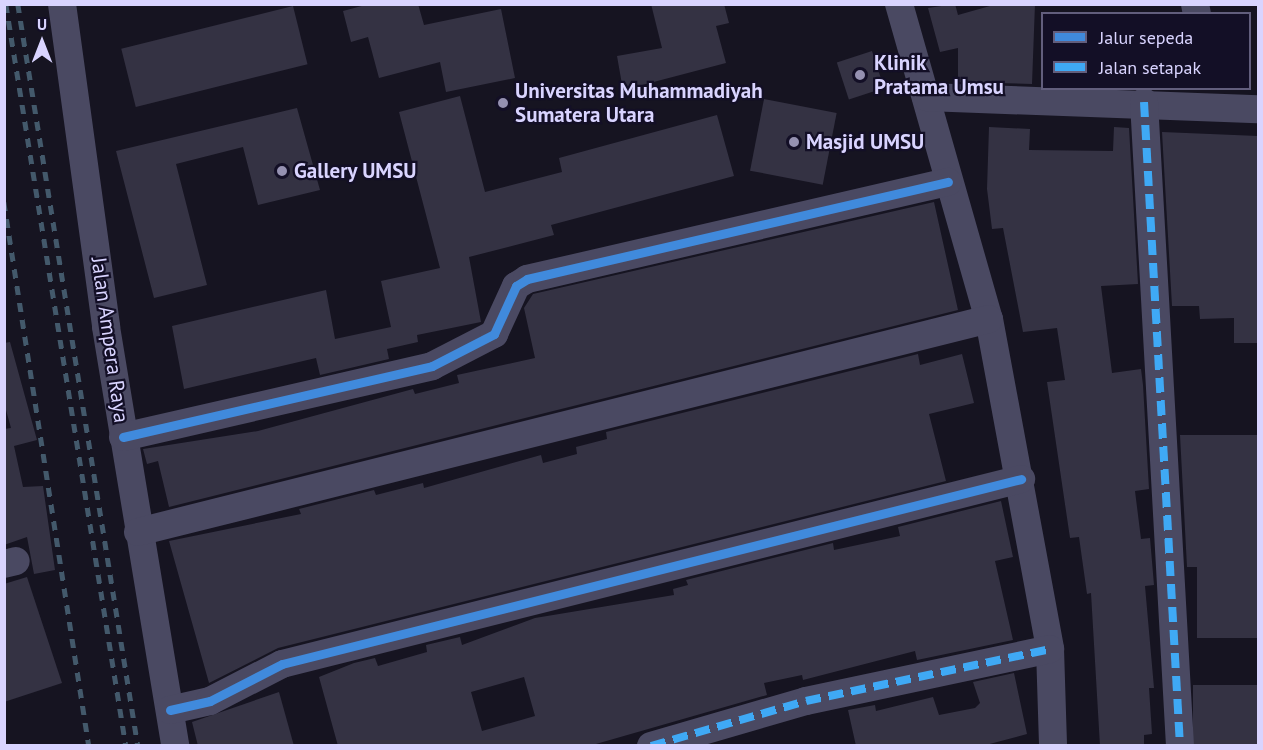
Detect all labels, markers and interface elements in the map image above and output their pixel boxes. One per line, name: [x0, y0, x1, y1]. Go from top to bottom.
north arrow: [12, 12, 72, 72]
legend: [1041, 12, 1251, 90]
text: U: [37, 14, 47, 34]
text: Jalur sepeda: [1099, 26, 1193, 49]
place label: Klinik Pratama Umsu: [874, 50, 1004, 100]
text: Jalan setapak: [1099, 56, 1201, 79]
marker: Klinik Pratama Umsu: [851, 66, 869, 84]
place label: Universitas Muhammadiyah Sumatera Utara: [515, 78, 763, 128]
marker: Universitas Muhammadiyah Sumatera Utara: [496, 96, 510, 110]
place label: Masjid UMSU: [806, 129, 924, 155]
marker: Masjid UMSU: [787, 135, 801, 149]
place label: Gallery UMSU: [294, 158, 417, 184]
marker: Gallery UMSU: [275, 164, 289, 178]
street label: Jalan Ampera Raya: [86, 255, 134, 425]

